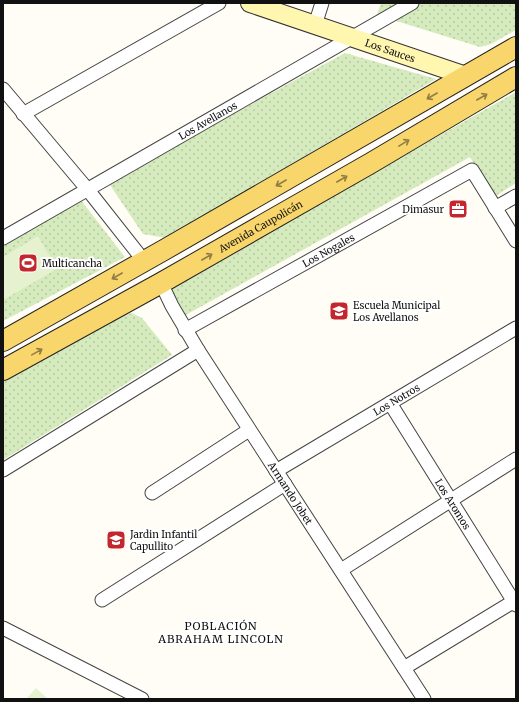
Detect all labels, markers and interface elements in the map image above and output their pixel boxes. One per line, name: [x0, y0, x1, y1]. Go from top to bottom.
street label: Los Sauces: [363, 36, 417, 65]
one-way arrow: [426, 92, 438, 100]
one-way arrow: [476, 92, 488, 100]
street label: Los Avellanos: [176, 99, 240, 143]
one-way arrow: [398, 138, 410, 146]
one-way arrow: [336, 175, 348, 183]
one-way arrow: [275, 179, 287, 187]
street label: Avenida Caupolicán: [216, 197, 305, 256]
office icon: Dimasur: [447, 198, 469, 220]
place label: Dimasur: [402, 203, 444, 216]
street label: Los Nogales: [300, 231, 357, 270]
sports icon: Multicancha: [17, 252, 39, 274]
one-way arrow: [201, 252, 213, 260]
place label: Multicancha: [42, 257, 103, 270]
one-way arrow: [111, 272, 123, 280]
place label: Escuela Municipal Los Avellanos: [353, 299, 440, 324]
school or university icon: Escuela Municipal Los Avellanos: [328, 300, 350, 322]
one-way arrow: [31, 348, 43, 356]
street label: Los Notros: [371, 381, 422, 419]
street label: Armando Jobet: [264, 458, 315, 527]
street label: Los Aromos: [432, 477, 473, 532]
place label: Jardin Infantil Capullito: [129, 528, 197, 553]
school or university icon: Jardin Infantil Capullito: [105, 529, 127, 551]
district label: POBLACIÓN ABRAHAM LINCOLN: [157, 619, 284, 646]

